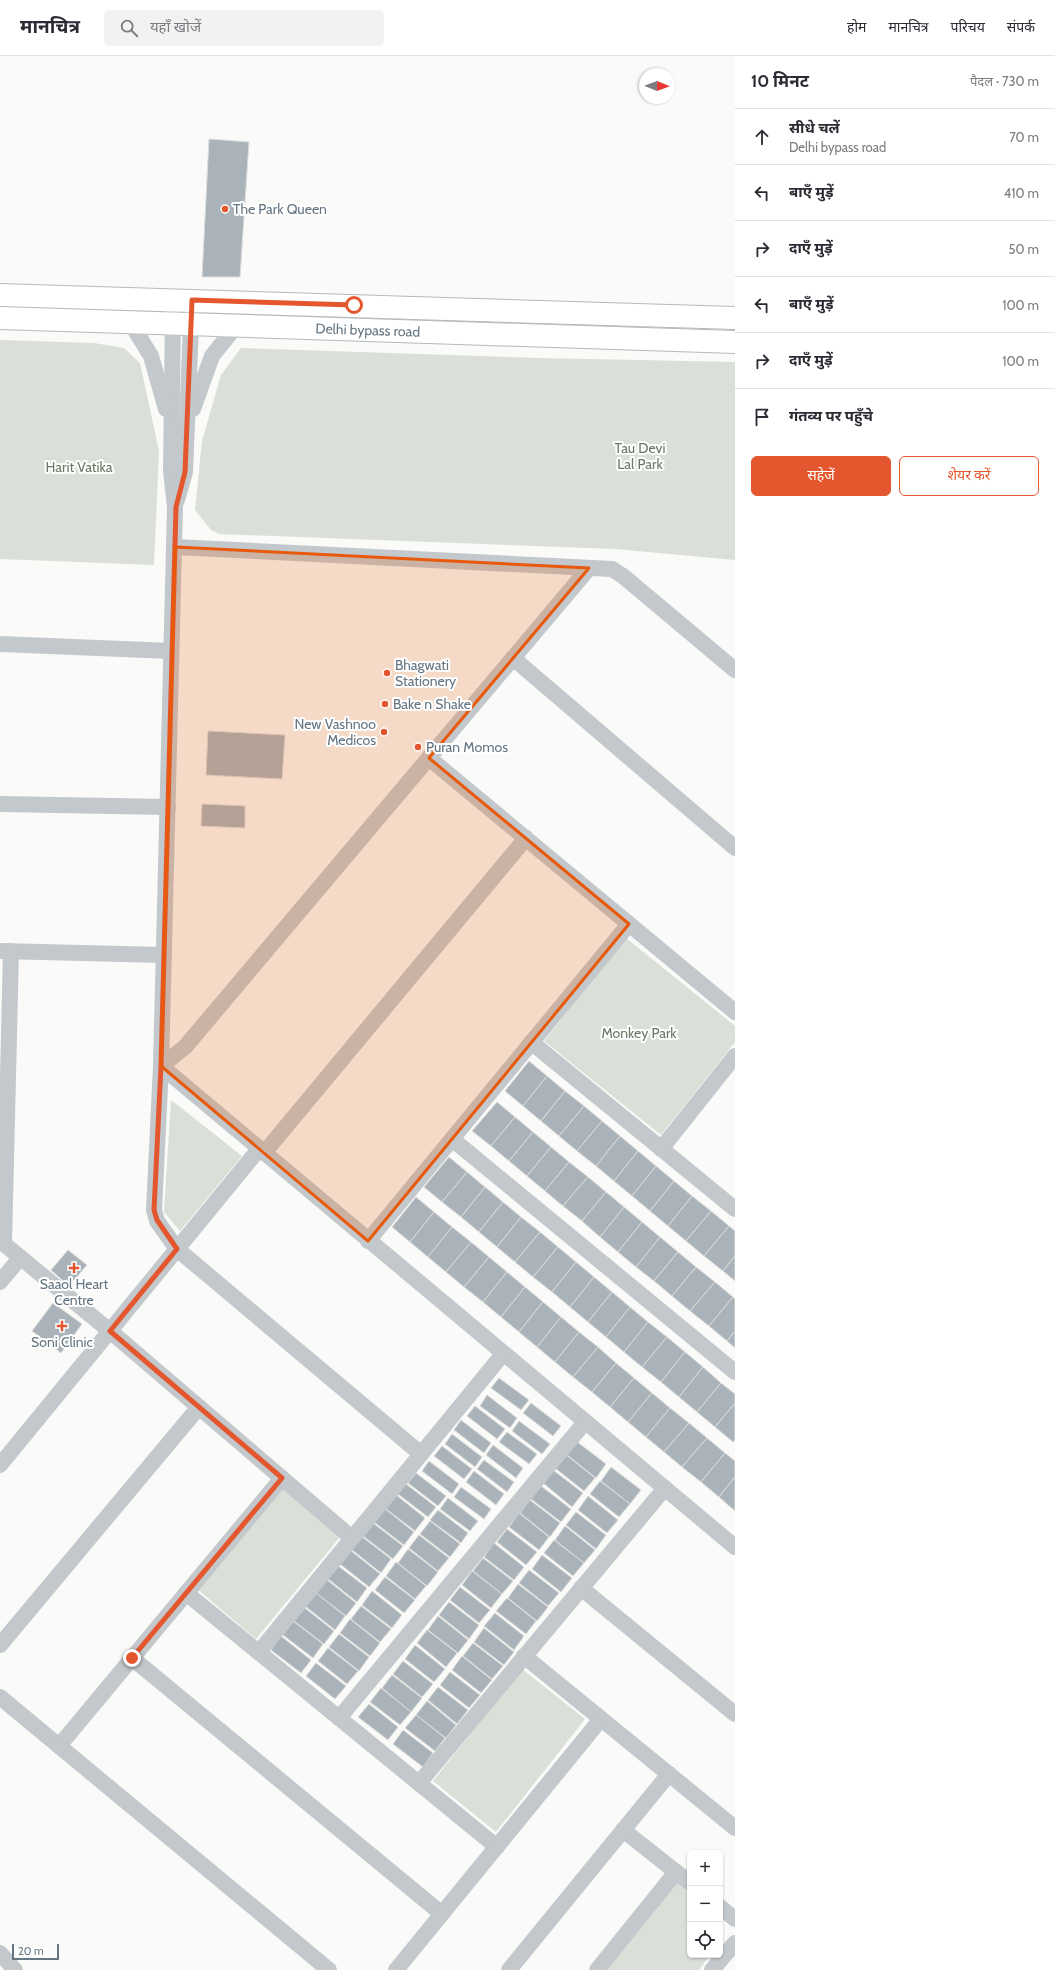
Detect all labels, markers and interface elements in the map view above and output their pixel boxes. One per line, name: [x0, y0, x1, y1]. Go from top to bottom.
search box: [104, 10, 384, 46]
text: मानचित्र: [20, 15, 80, 38]
icon: search: [118, 17, 140, 39]
text: यहाँ खोजें: [150, 18, 201, 36]
text: होम: [847, 18, 866, 36]
text: मानचित्र: [888, 18, 929, 36]
text: परिचय: [951, 18, 985, 36]
text: संपर्क: [1007, 18, 1035, 36]
north arrow: [639, 68, 675, 104]
text: 10 मिनट: [751, 71, 809, 91]
text: पैदल · 730 m: [970, 73, 1039, 89]
text: सीधे चलें: [789, 119, 840, 137]
icon: ahead: [751, 126, 773, 148]
text: 70 m: [1009, 129, 1039, 145]
text: Delhi bypass road: [789, 139, 886, 155]
icon: left: [751, 182, 773, 204]
text: बाएँ मुड़ें: [789, 183, 834, 201]
text: 410 m: [1004, 185, 1039, 201]
place label: The Park Queen: [233, 200, 327, 218]
marker: The Park Queen: [220, 204, 230, 214]
icon: right: [751, 238, 773, 260]
text: दाएँ मुड़ें: [789, 239, 833, 257]
text: 50 m: [1009, 241, 1039, 257]
icon: left: [751, 294, 773, 316]
text: बाएँ मुड़ें: [789, 295, 834, 313]
route start: [345, 296, 363, 314]
text: 100 m: [1002, 297, 1039, 313]
street label: Delhi bypass road: [315, 319, 420, 341]
icon: right: [751, 350, 773, 372]
text: दाएँ मुड़ें: [789, 351, 833, 369]
text: 100 m: [1002, 353, 1039, 369]
icon: arrive: [751, 406, 773, 428]
text: गंतव्य पर पहुँचे: [789, 407, 873, 425]
park label: Tau Devi Lal Park: [615, 439, 665, 473]
button: सहेजें: [751, 456, 891, 496]
button: शेयर करें: [899, 456, 1039, 496]
park label: Harit Vatika: [46, 458, 113, 476]
place label: Bhagwati Stationery: [395, 656, 456, 690]
marker: Bhagwati Stationery: [382, 668, 392, 678]
place label: Bake n Shake: [393, 695, 471, 713]
marker: Bake n Shake: [380, 699, 390, 709]
place label: New Vashnoo Medicos: [295, 715, 376, 749]
marker: New Vashnoo Medicos: [379, 727, 389, 737]
place label: Puran Momos: [426, 738, 508, 756]
marker: Puran Momos: [413, 742, 423, 752]
park label: Monkey Park: [601, 1024, 677, 1042]
marker: Saaol Heart Centre: [68, 1262, 80, 1274]
place label: Saaol Heart Centre: [40, 1275, 109, 1309]
marker: Soni Clinic: [56, 1320, 68, 1332]
place label: Soni Clinic: [31, 1333, 93, 1351]
route end: [123, 1649, 141, 1667]
map controls: [687, 1850, 723, 1958]
button: +: [687, 1850, 723, 1886]
button: −: [687, 1886, 723, 1922]
button: locate: [687, 1922, 723, 1958]
scale bar: [12, 1942, 59, 1961]
text: 20 m: [18, 1944, 44, 1958]

